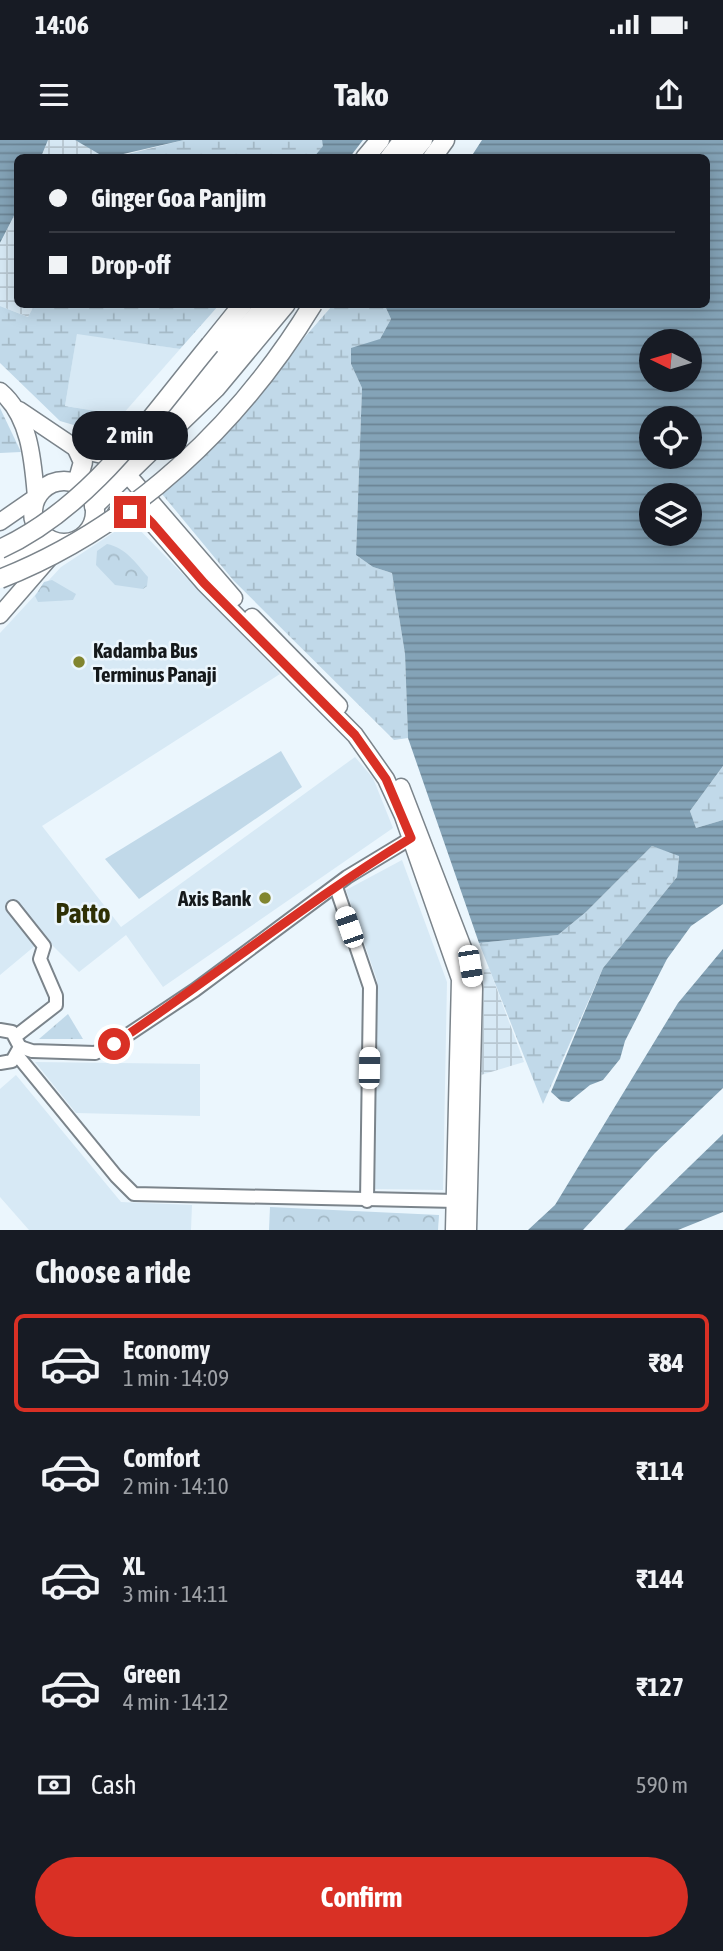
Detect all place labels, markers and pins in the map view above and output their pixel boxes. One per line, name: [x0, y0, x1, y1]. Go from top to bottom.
place label: Kadamba Bus Terminus Panaji: [93, 638, 217, 686]
marker: Kadamba Bus Terminus Panaji: [71, 654, 87, 670]
place label: Axis Bank: [177, 886, 252, 910]
marker: Axis Bank: [257, 890, 273, 906]

